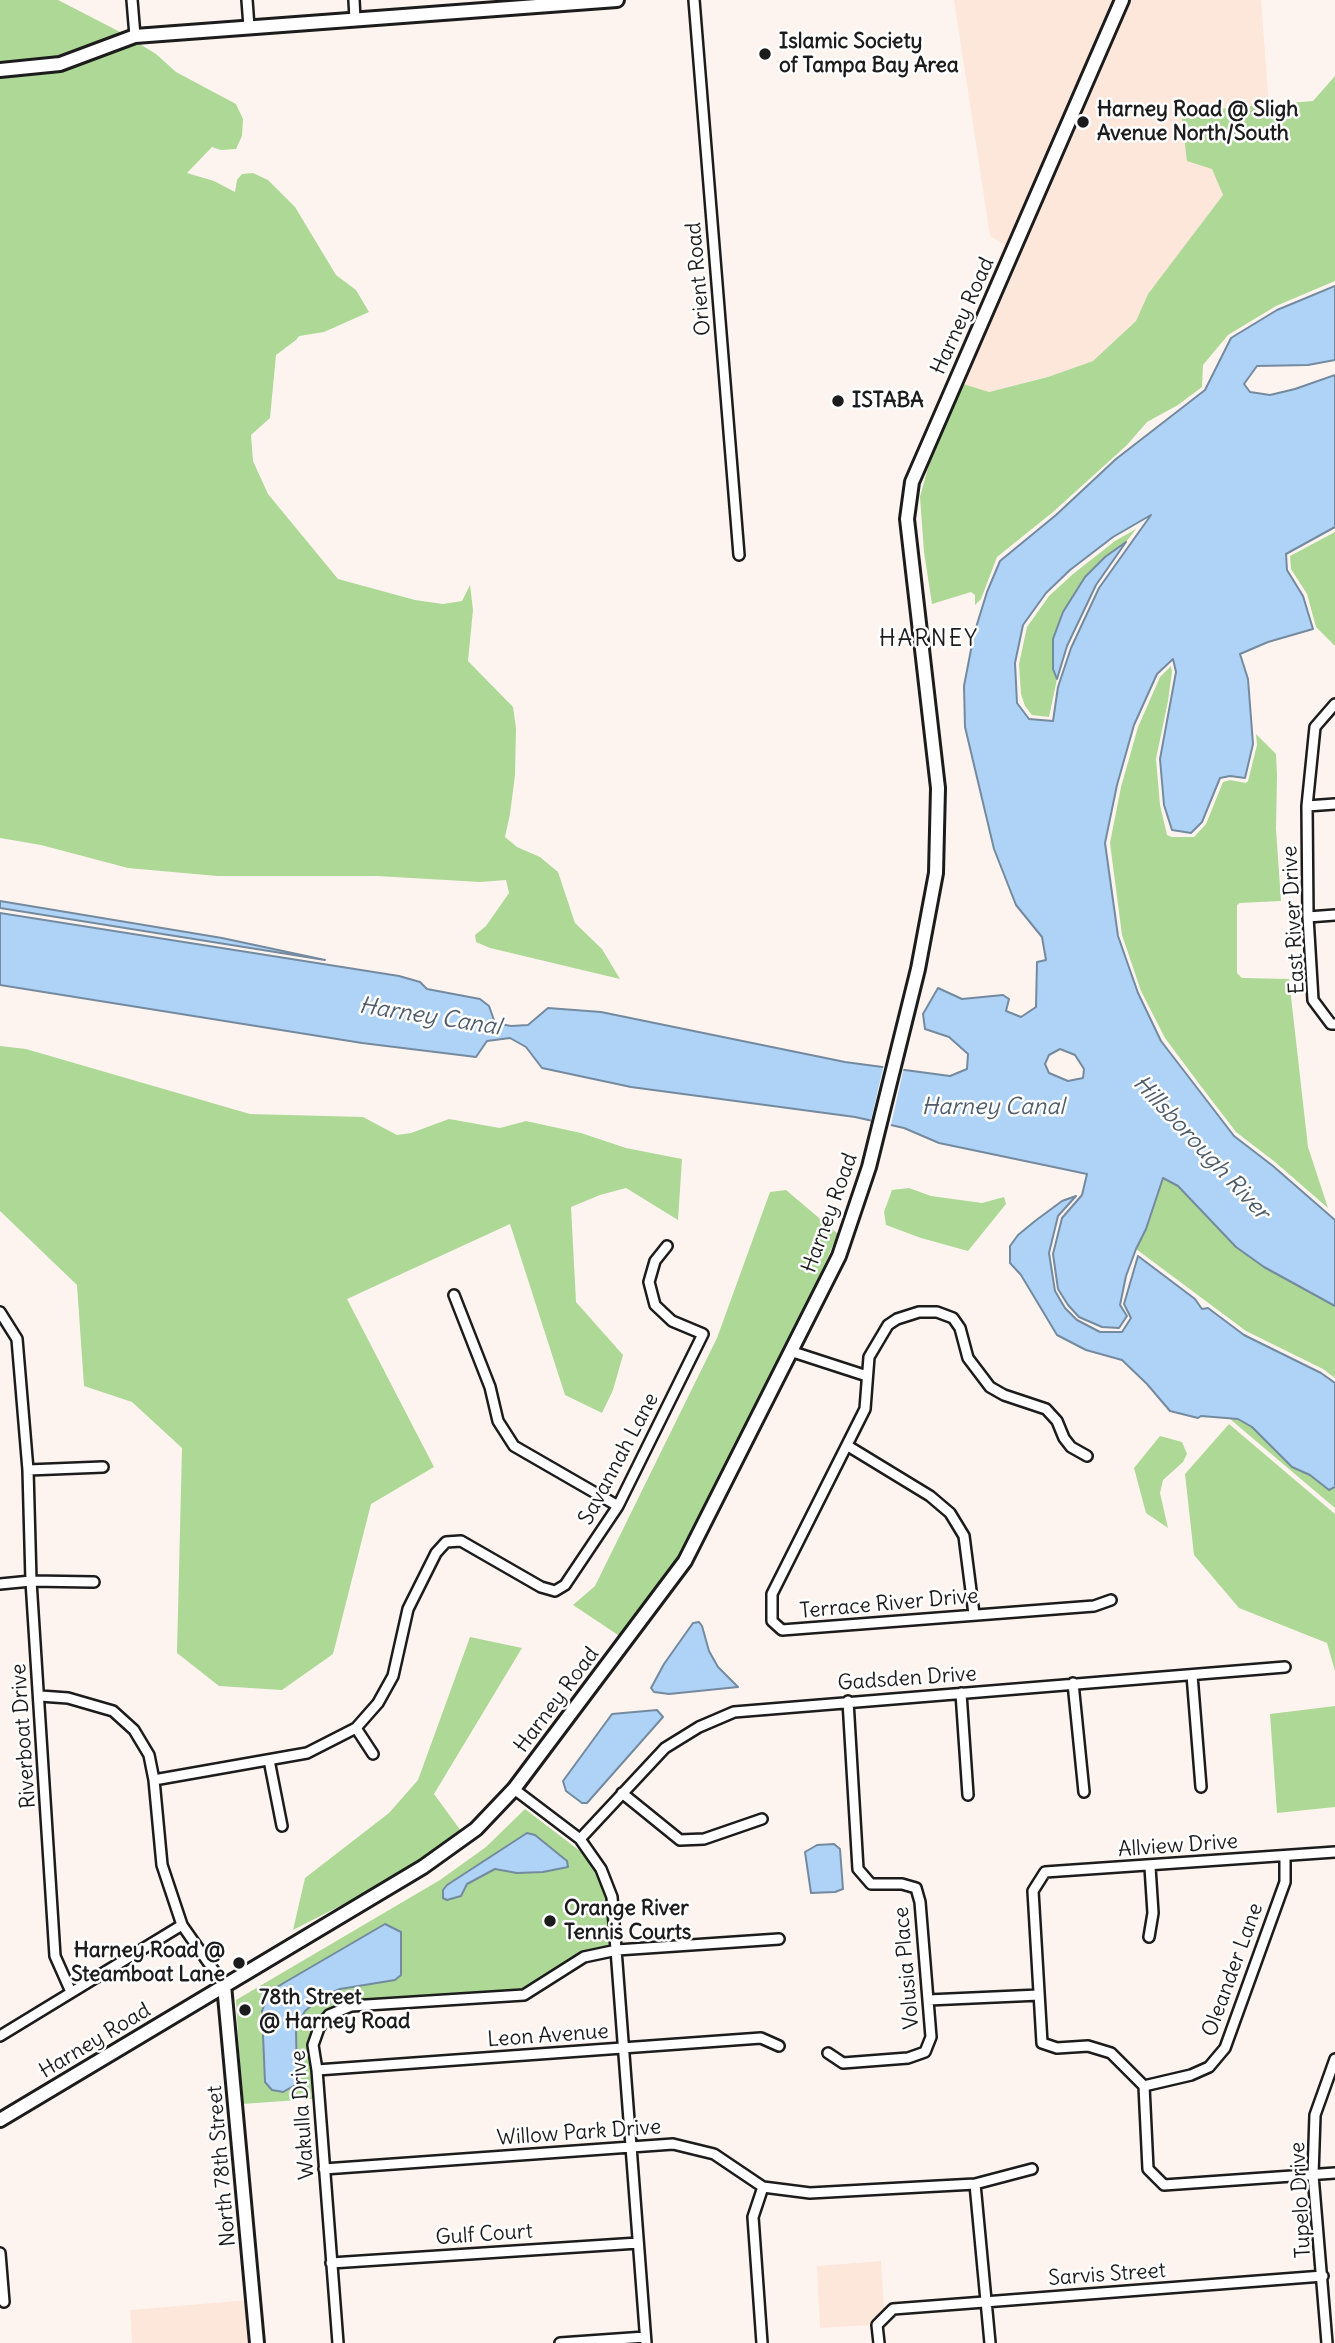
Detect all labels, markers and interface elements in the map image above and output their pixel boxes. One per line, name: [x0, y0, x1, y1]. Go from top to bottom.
place label: Islamic Society of Tampa Bay Area: [779, 29, 959, 79]
marker: Islamic Society of Tampa Bay Area: [757, 46, 773, 62]
place label: Harney Road @ Sligh Avenue North/South: [1097, 97, 1298, 147]
marker: Harney Road @ Sligh Avenue North/South: [1075, 114, 1091, 130]
street label: Orient Road: [681, 221, 717, 337]
street label: Harney Road: [926, 254, 1000, 378]
place label: ISTABA: [852, 388, 924, 414]
marker: ISTABA: [830, 393, 846, 409]
district label: HARNEY: [880, 625, 978, 653]
street label: East River Drive: [1278, 845, 1310, 995]
water label: Harney Canal: [357, 992, 503, 1042]
water label: Hillsborough River: [1127, 1070, 1275, 1226]
water label: Harney Canal: [922, 1093, 1064, 1121]
street label: Harney Road: [797, 1150, 863, 1276]
street label: Savannah Lane: [574, 1389, 664, 1529]
street label: Terrace River Drive: [799, 1584, 979, 1624]
street label: Harney Road: [509, 1642, 605, 1758]
street label: Gadsden Drive: [837, 1662, 977, 1696]
street label: Riverboat Drive: [6, 1663, 42, 1809]
street label: Allview Drive: [1117, 1829, 1239, 1863]
place label: Orange River Tennis Courts: [564, 1896, 691, 1946]
street label: Oleander Lane: [1197, 1900, 1269, 2040]
street label: Volusia Place: [889, 1906, 925, 2030]
marker: Orange River Tennis Courts: [542, 1913, 558, 1929]
place label: Harney Road @ Steamboat Lane: [71, 1938, 225, 1988]
marker: Harney Road @ Steamboat Lane: [231, 1955, 247, 1971]
place label: 78th Street @ Harney Road: [259, 1985, 410, 2035]
street label: Harney Road: [35, 1998, 155, 2084]
marker: 78th Street @ Harney Road: [237, 2002, 253, 2018]
street label: Leon Avenue: [487, 2019, 609, 2053]
street label: Wakulla Drive: [286, 2050, 320, 2180]
street label: North 78th Street: [202, 2084, 242, 2248]
street label: Willow Park Drive: [496, 2115, 662, 2151]
street label: Tupelo Drive: [1285, 2141, 1317, 2259]
street label: Gulf Court: [435, 2219, 533, 2251]
street label: Sarvis Street: [1047, 2258, 1167, 2292]

